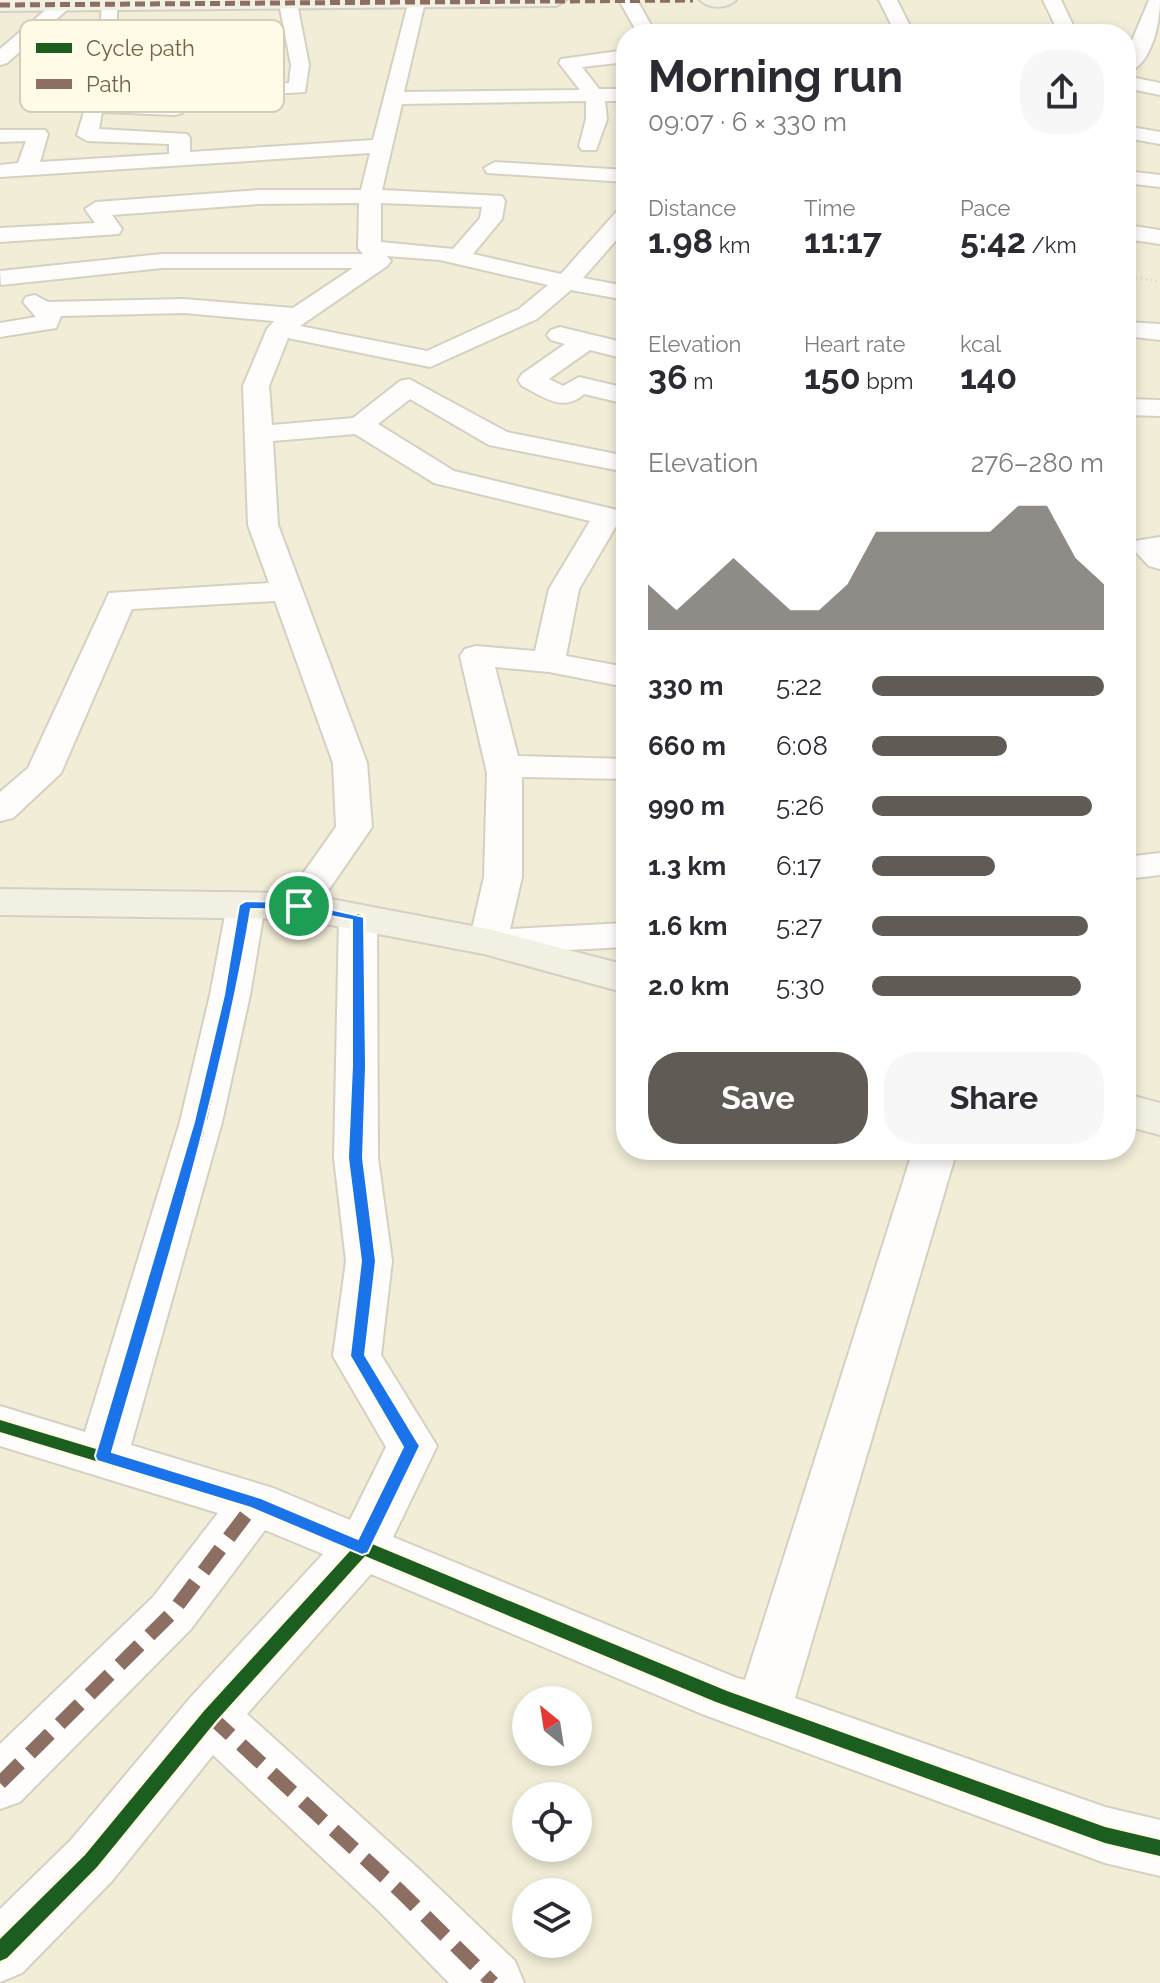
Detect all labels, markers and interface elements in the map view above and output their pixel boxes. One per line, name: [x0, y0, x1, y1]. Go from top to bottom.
legend: [20, 20, 284, 112]
text: Cycle path: [86, 35, 195, 61]
button: share: [1020, 50, 1104, 134]
text: Morning run: [648, 51, 903, 102]
text: Path: [86, 71, 132, 97]
text: 09:07 · 6 × 330 m: [648, 107, 847, 137]
text: Distance: [648, 195, 736, 221]
text: Time: [804, 195, 855, 221]
text: Pace: [960, 195, 1010, 221]
text: 1.98: [648, 221, 713, 261]
text: 11:17: [804, 221, 882, 261]
text: 5:42: [960, 221, 1026, 261]
text: km: [713, 232, 751, 258]
text: /km: [1026, 232, 1077, 258]
text: Elevation: [648, 331, 741, 357]
text: Heart rate: [804, 331, 905, 357]
text: kcal: [960, 331, 1001, 357]
text: 36: [648, 357, 688, 397]
text: 150: [804, 357, 861, 397]
text: 140: [960, 357, 1017, 397]
text: m: [688, 368, 713, 394]
text: bpm: [861, 368, 914, 394]
text: Elevation: [648, 448, 758, 478]
text: 276–280 m: [971, 448, 1104, 478]
text: 330 m: [648, 671, 723, 701]
text: 5:22: [776, 671, 822, 701]
text: 660 m: [648, 731, 726, 761]
text: 6:08: [776, 731, 828, 761]
text: 990 m: [648, 791, 725, 821]
text: 5:26: [776, 791, 824, 821]
text: 1.3 km: [648, 851, 726, 881]
text: 6:17: [776, 851, 821, 881]
pin: [265, 872, 333, 940]
icon: arrive: [277, 884, 321, 928]
text: 1.6 km: [648, 911, 727, 941]
text: 5:27: [776, 911, 823, 941]
text: 2.0 km: [648, 971, 729, 1001]
text: 5:30: [776, 971, 825, 1001]
button: Save: [648, 1052, 868, 1144]
button: Share: [884, 1052, 1104, 1144]
north arrow: [512, 1686, 592, 1766]
map controls: [512, 1686, 592, 1958]
button: locate: [512, 1782, 592, 1862]
button: layers: [512, 1878, 592, 1958]

